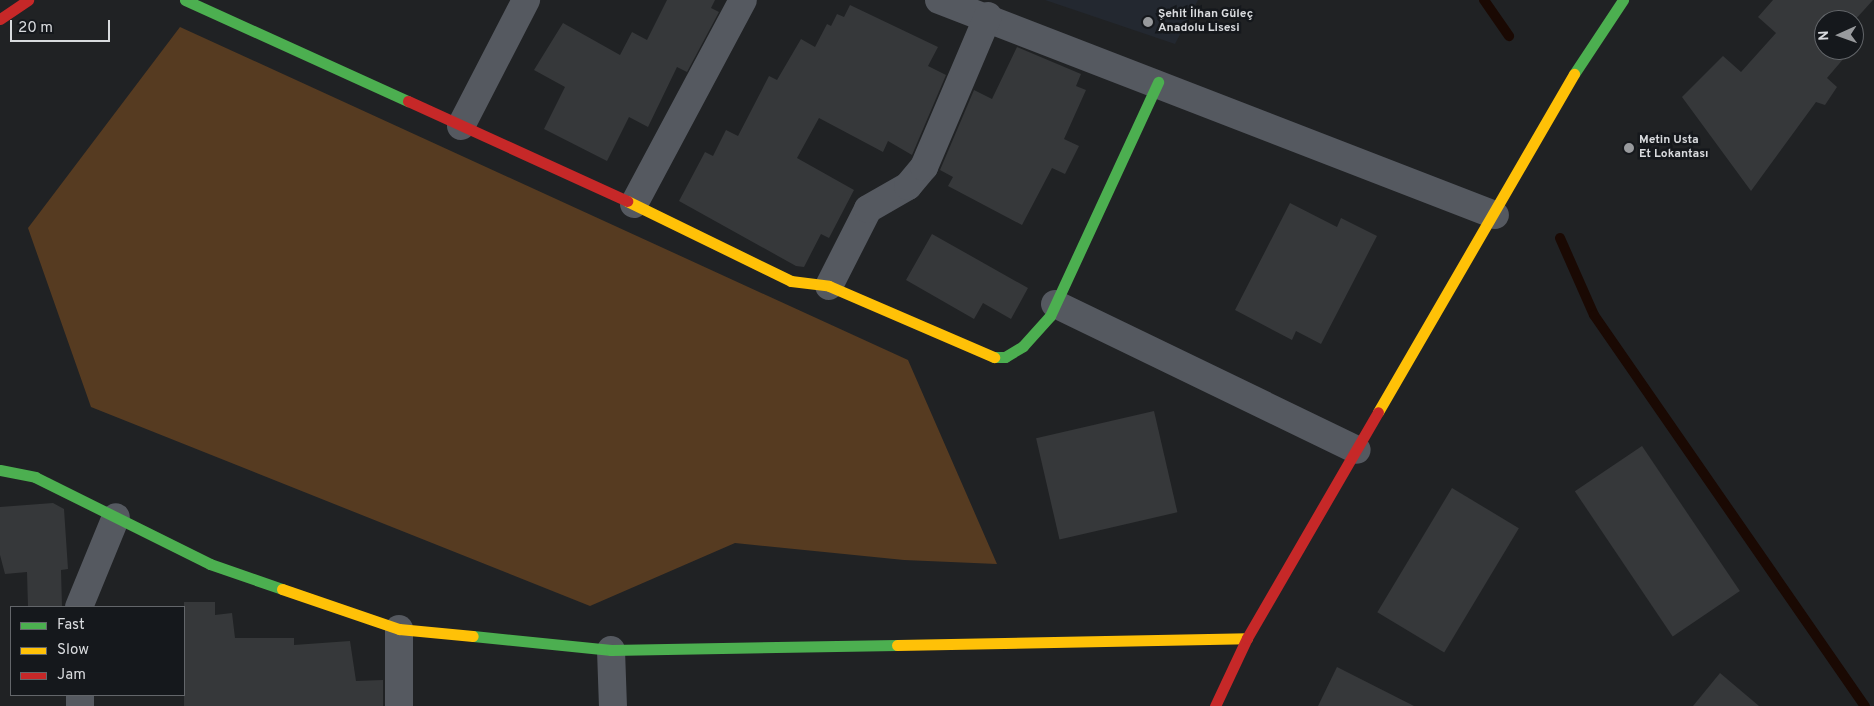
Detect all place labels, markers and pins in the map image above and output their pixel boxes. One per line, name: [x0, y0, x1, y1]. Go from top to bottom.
place label: Şehit İlhan Güleç Anadolu Lisesi: [1158, 8, 1253, 36]
marker: Şehit İlhan Güleç Anadolu Lisesi: [1142, 16, 1154, 28]
place label: Metin Usta Et Lokantası: [1639, 134, 1709, 162]
marker: Metin Usta Et Lokantası: [1623, 142, 1635, 154]

